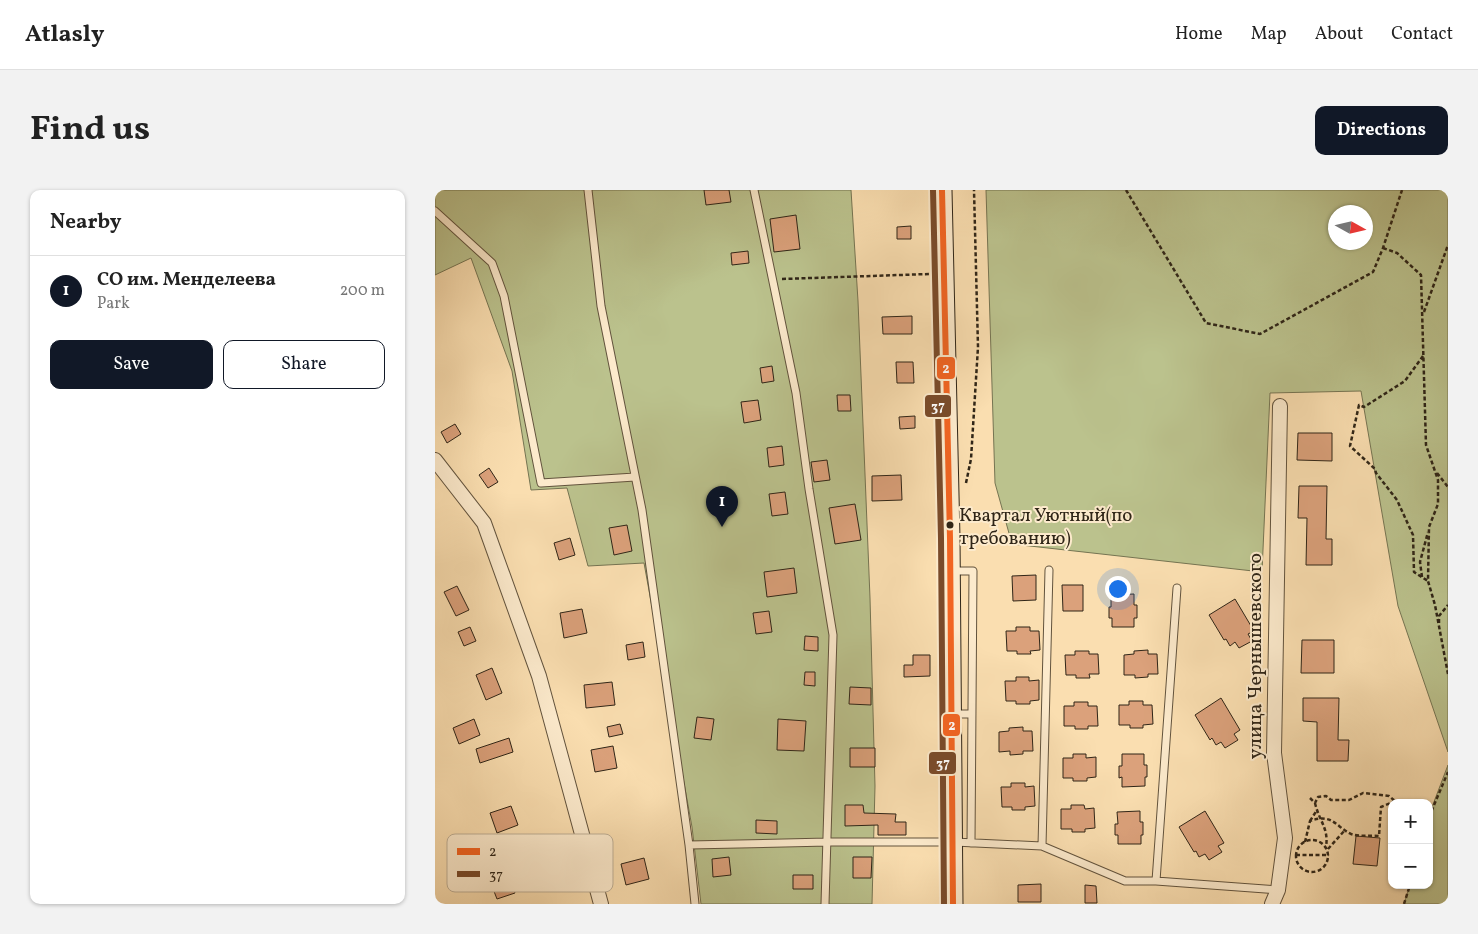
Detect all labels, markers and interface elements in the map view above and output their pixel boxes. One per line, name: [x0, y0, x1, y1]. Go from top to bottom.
text: Atlasly: [25, 18, 104, 52]
text: Home: [1175, 22, 1223, 47]
text: Map: [1251, 22, 1287, 47]
text: About: [1315, 22, 1363, 47]
text: Contact: [1391, 22, 1453, 47]
text: Find us: [30, 106, 150, 154]
button: Directions: [1315, 106, 1448, 155]
north arrow: [1328, 205, 1373, 250]
text: Nearby: [50, 208, 121, 237]
text: СО им. Менделеева: [97, 267, 276, 293]
text: 1: [63, 280, 69, 302]
text: 200 m: [340, 280, 385, 302]
text: Park: [97, 293, 130, 315]
button: Save: [50, 340, 213, 389]
button: Share: [223, 340, 385, 389]
line badge: 2: [936, 356, 956, 380]
text: 2: [942, 360, 950, 379]
line badge: 37: [924, 394, 952, 418]
text: 37: [931, 398, 945, 417]
pin: 1: [706, 486, 738, 527]
place label: Квартал Уютный(по требованию): [959, 503, 1132, 552]
marker: Квартал Уютный(по требованию): [945, 520, 955, 530]
street label: улица Чернышевского: [1242, 553, 1270, 759]
your location: [1105, 576, 1131, 602]
line badge: 2: [942, 713, 961, 737]
text: 2: [948, 717, 956, 736]
line badge: 37: [928, 751, 957, 775]
text: 37: [936, 755, 950, 774]
map controls: [1388, 799, 1433, 889]
button: +: [1388, 799, 1433, 844]
legend: [447, 834, 613, 892]
text: 2: [489, 843, 497, 862]
button: −: [1388, 844, 1433, 889]
text: 37: [489, 866, 503, 885]

